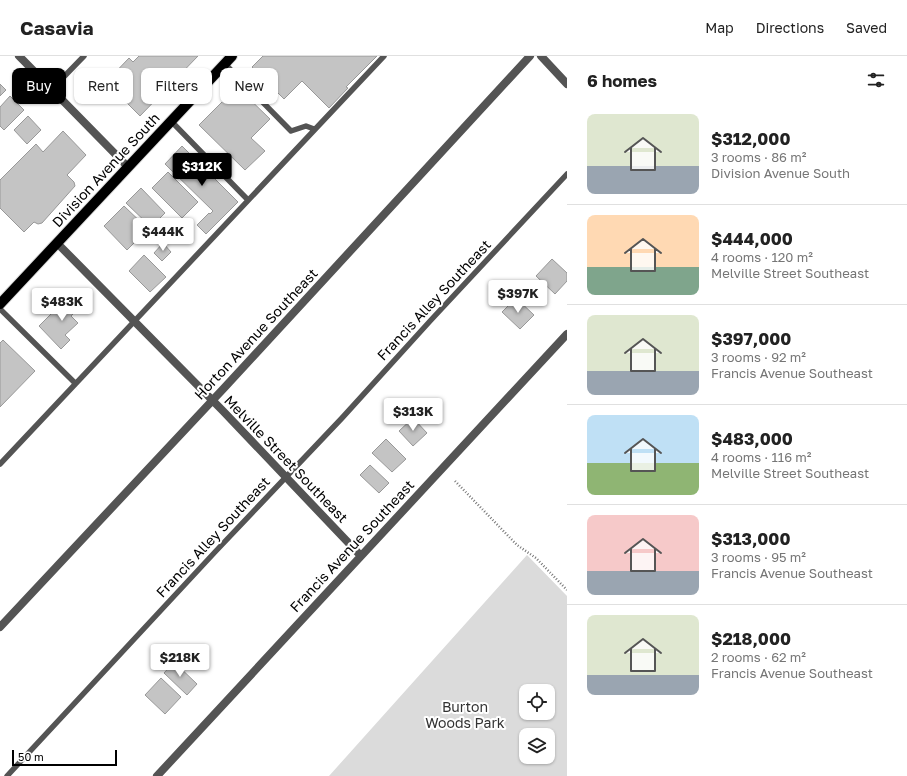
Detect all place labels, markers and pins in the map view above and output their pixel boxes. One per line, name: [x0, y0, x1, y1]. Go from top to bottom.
pin: $312K: [174, 153, 230, 187]
pin: $444K: [135, 218, 191, 252]
pin: $397K: [490, 280, 546, 314]
pin: $483K: [34, 288, 90, 322]
pin: $313K: [385, 398, 441, 432]
pin: $218K: [152, 644, 208, 678]

